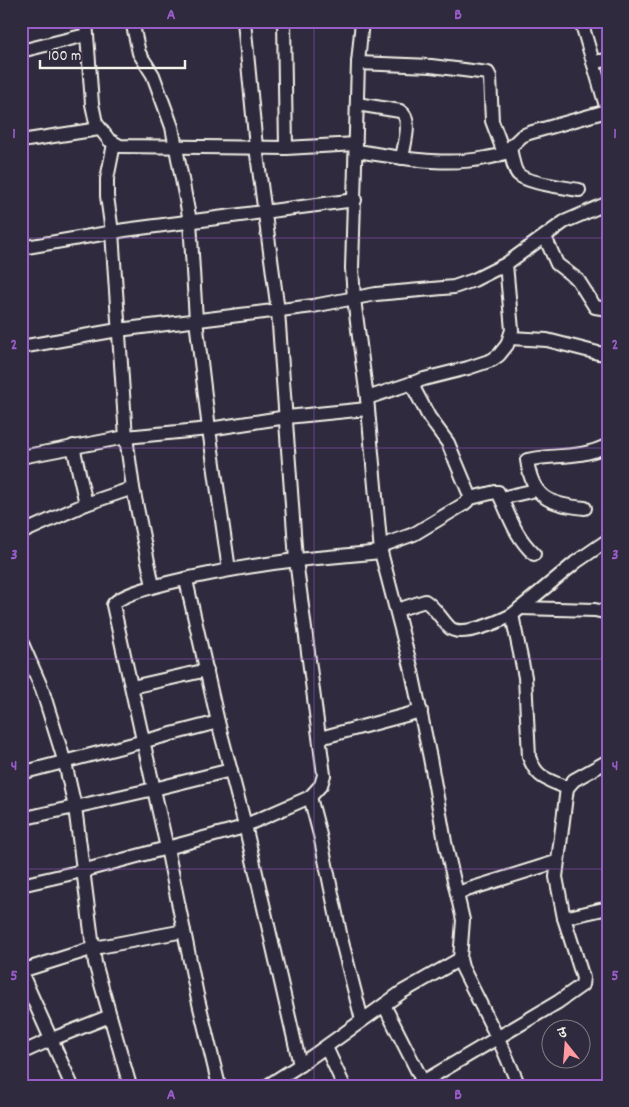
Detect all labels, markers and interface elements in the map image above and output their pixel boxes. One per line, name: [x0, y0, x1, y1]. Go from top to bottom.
text: A: [167, 4, 176, 27]
text: B: [454, 4, 462, 27]
scale bar: [40, 38, 185, 70]
text: 100 m: [48, 46, 81, 68]
text: 1: [12, 123, 16, 146]
text: 1: [613, 123, 617, 146]
text: 2: [11, 334, 18, 357]
text: 2: [612, 334, 619, 357]
text: 3: [10, 544, 18, 567]
text: 3: [611, 544, 619, 567]
text: 4: [11, 755, 17, 778]
text: 4: [612, 755, 618, 778]
text: 5: [10, 965, 18, 988]
text: 5: [611, 965, 619, 988]
north arrow: [542, 1020, 592, 1070]
text: उ: [555, 1022, 571, 1044]
text: A: [167, 1084, 176, 1107]
text: B: [454, 1084, 462, 1107]

